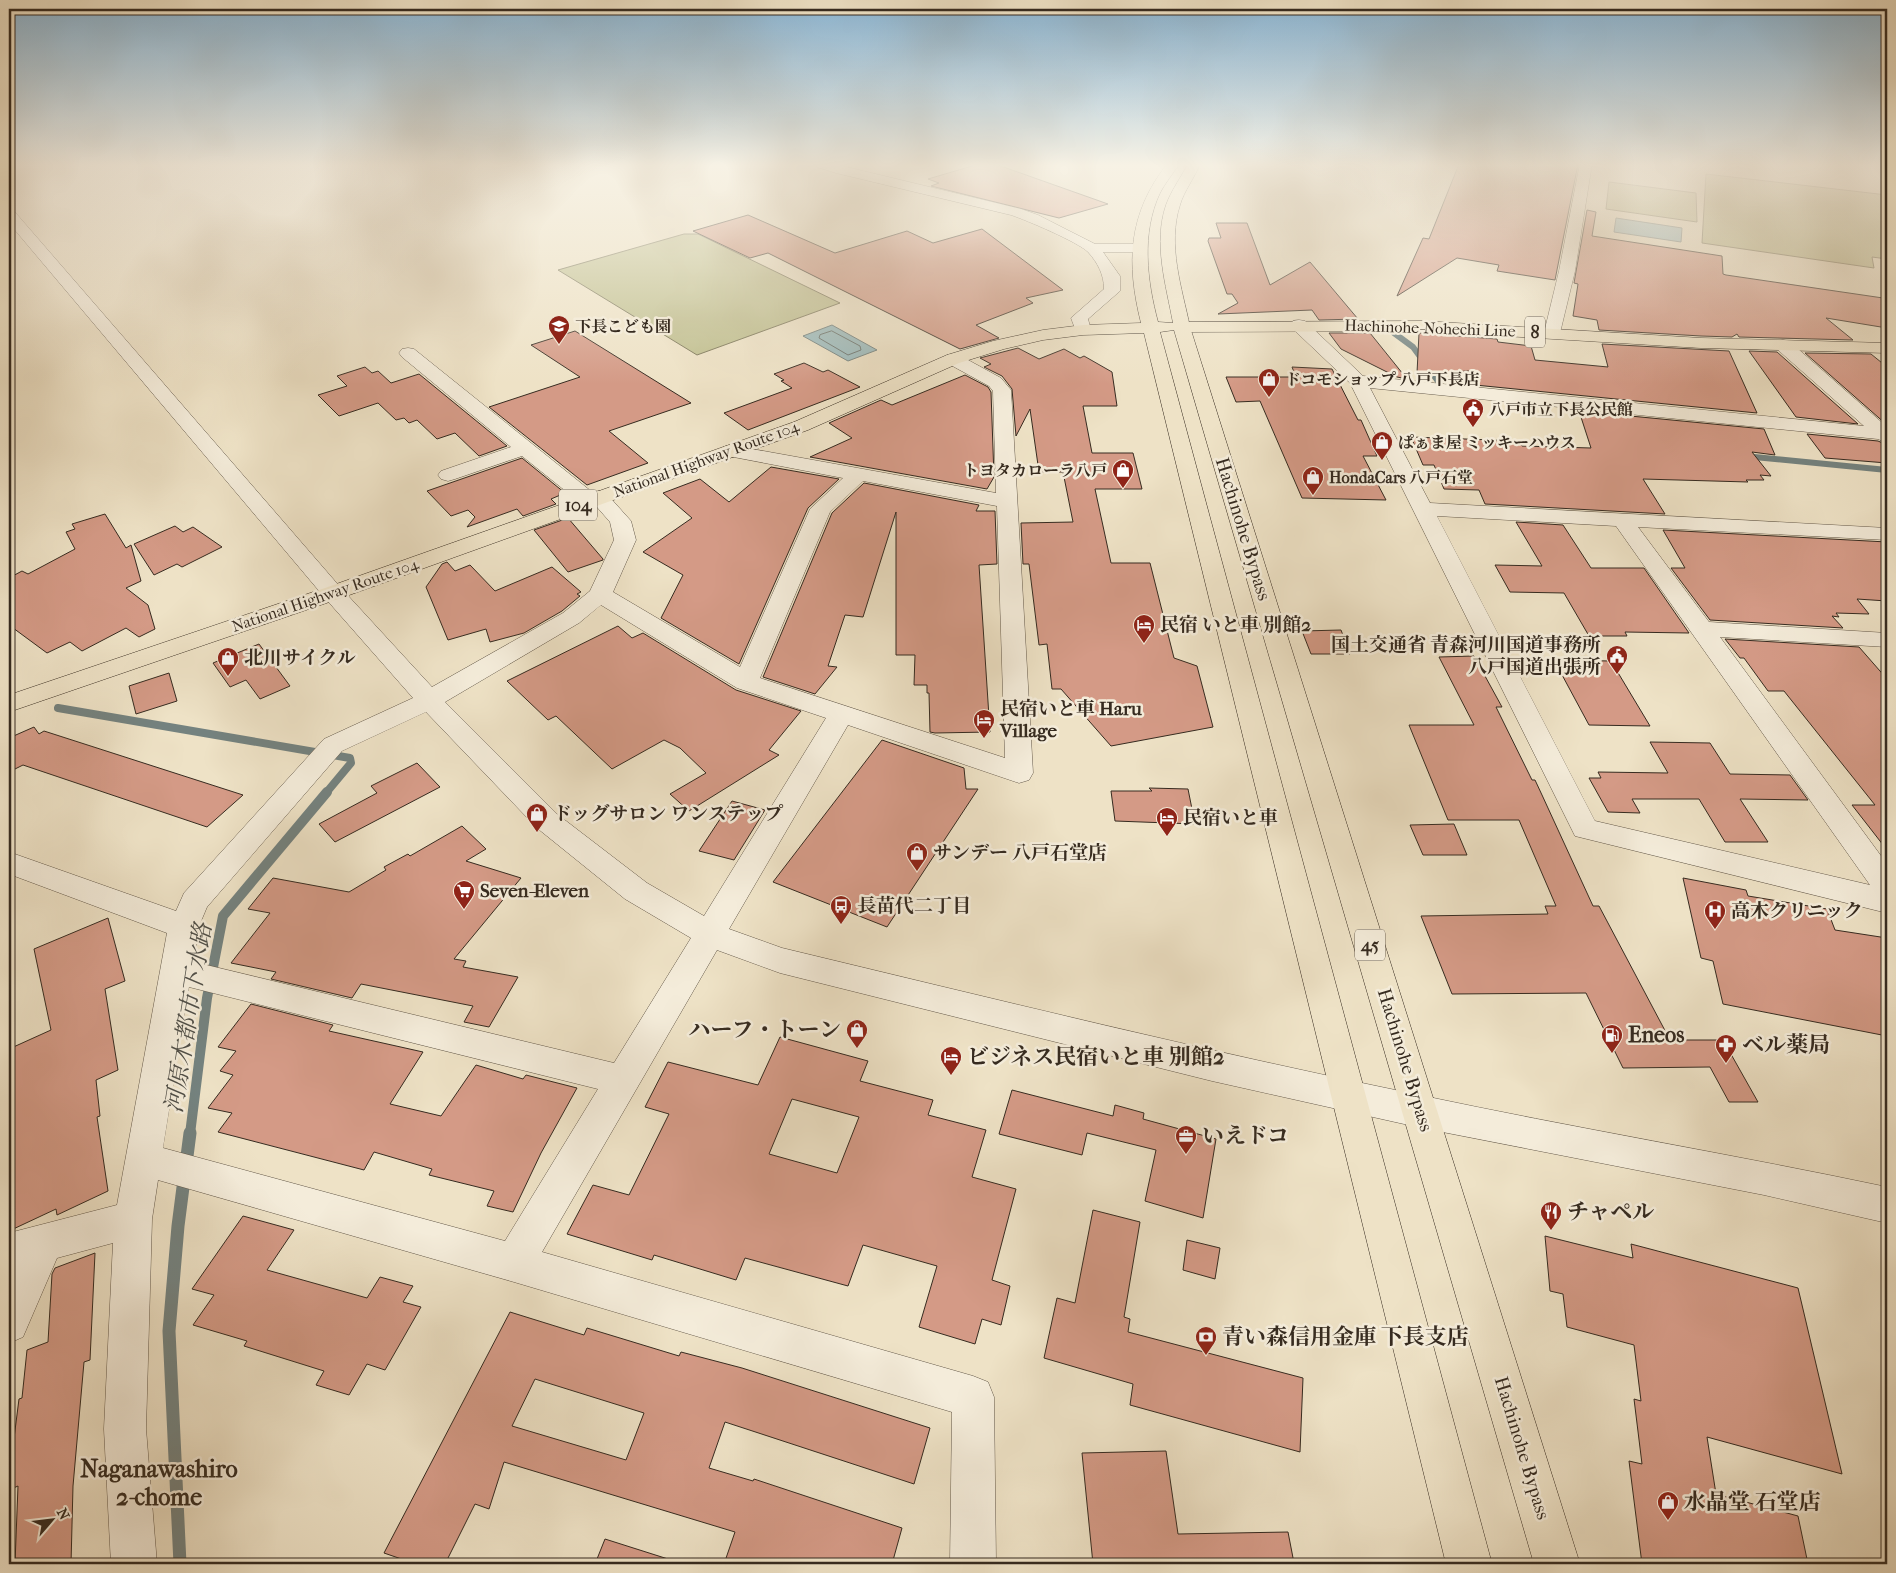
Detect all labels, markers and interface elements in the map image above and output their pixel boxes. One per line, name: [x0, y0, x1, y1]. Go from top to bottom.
school or university icon: 下長こども園: [547, 314, 571, 345]
street label: Hachinohe-Nohechi Line: [1344, 316, 1516, 340]
road number: 8: [1525, 316, 1545, 348]
place label: 下長こども園: [575, 317, 671, 336]
shop icon: ドコモショップ 八戸下長店: [1257, 367, 1281, 398]
place label: ドコモショップ 八戸下長店: [1285, 370, 1479, 389]
public building icon: 八戸市立下長公民館: [1461, 397, 1485, 428]
place label: 八戸市立下長公民館: [1489, 400, 1633, 419]
street label: National Highway Route 104: [610, 416, 802, 502]
shop icon: ぱぁま屋 ミッキーハウス: [1370, 430, 1394, 461]
place label: ぱぁま屋 ミッキーハウス: [1398, 433, 1576, 452]
street label: Hachinohe Bypass: [1211, 455, 1275, 603]
shop icon: トヨタカローラ八戸: [1111, 458, 1135, 489]
place label: トヨタカローラ八戸: [963, 461, 1107, 480]
shop icon: HondaCars 八戸石堂: [1301, 465, 1325, 496]
place label: HondaCars 八戸石堂: [1329, 468, 1473, 487]
road number: 104: [559, 490, 597, 520]
street label: National Highway Route 104: [229, 554, 422, 636]
hotel icon: 民宿 いと車 別館2: [1132, 613, 1156, 644]
place label: 民宿 いと車 別館2: [1160, 614, 1311, 636]
place label: 国土交通省 青森河川国道事務所 八戸国道出張所: [1331, 634, 1601, 678]
public building icon: 国土交通省 青森河川国道事務所 八戸国道出張所: [1605, 644, 1629, 675]
shop icon: 北川サイクル: [216, 646, 240, 677]
place label: 北川サイクル: [244, 647, 356, 669]
place label: 民宿いと車 Haru Village: [999, 698, 1142, 742]
hotel icon: 民宿いと車 Haru Village: [972, 708, 996, 739]
shop icon: ドッグサロン ワンステップ: [525, 802, 549, 833]
place label: ドッグサロン ワンステップ: [553, 803, 783, 825]
hotel icon: 民宿いと車: [1155, 806, 1179, 837]
place label: 民宿いと車: [1183, 807, 1278, 829]
shop icon: サンデー 八戸石堂店: [905, 841, 929, 872]
place label: サンデー 八戸石堂店: [933, 842, 1107, 864]
supermarket icon: Seven-Eleven: [452, 879, 476, 910]
place label: Seven-Eleven: [480, 880, 590, 902]
bus stop icon: 長苗代二丁目: [829, 894, 853, 925]
place label: 長苗代二丁目: [857, 895, 971, 917]
hospital icon: 高木クリニック: [1703, 899, 1727, 930]
place label: 高木クリニック: [1731, 900, 1863, 922]
water label: 河原木都市下水路: [159, 919, 217, 1115]
road number: 45: [1355, 930, 1385, 960]
street label: Hachinohe Bypass: [1373, 986, 1437, 1134]
place label: ハーフ・トーン: [689, 1017, 841, 1043]
shop icon: ハーフ・トーン: [845, 1018, 869, 1049]
place label: Eneos: [1628, 1022, 1684, 1048]
fuel station icon: Eneos: [1600, 1023, 1624, 1054]
place label: ベル薬局: [1742, 1032, 1830, 1058]
pharmacy icon: ベル薬局: [1714, 1033, 1738, 1064]
place label: ビジネス民宿いと車 別館2: [967, 1044, 1224, 1070]
hotel icon: ビジネス民宿いと車 別館2: [939, 1045, 963, 1076]
place label: いえドコ: [1202, 1123, 1289, 1149]
office icon: いえドコ: [1174, 1124, 1198, 1155]
place label: チャペル: [1567, 1199, 1654, 1225]
restaurant icon: チャペル: [1539, 1200, 1563, 1231]
place label: 青い森信用金庫 下長支店: [1222, 1324, 1469, 1350]
bank icon: 青い森信用金庫 下長支店: [1194, 1325, 1218, 1356]
street label: Hachinohe Bypass: [1490, 1374, 1554, 1522]
district label: Naganawashiro 2-chome: [80, 1455, 238, 1511]
place label: 水晶堂 石堂店: [1684, 1489, 1821, 1515]
shop icon: 水晶堂 石堂店: [1656, 1490, 1680, 1521]
north arrow: [28, 1496, 78, 1546]
text: N: [53, 1505, 73, 1523]

